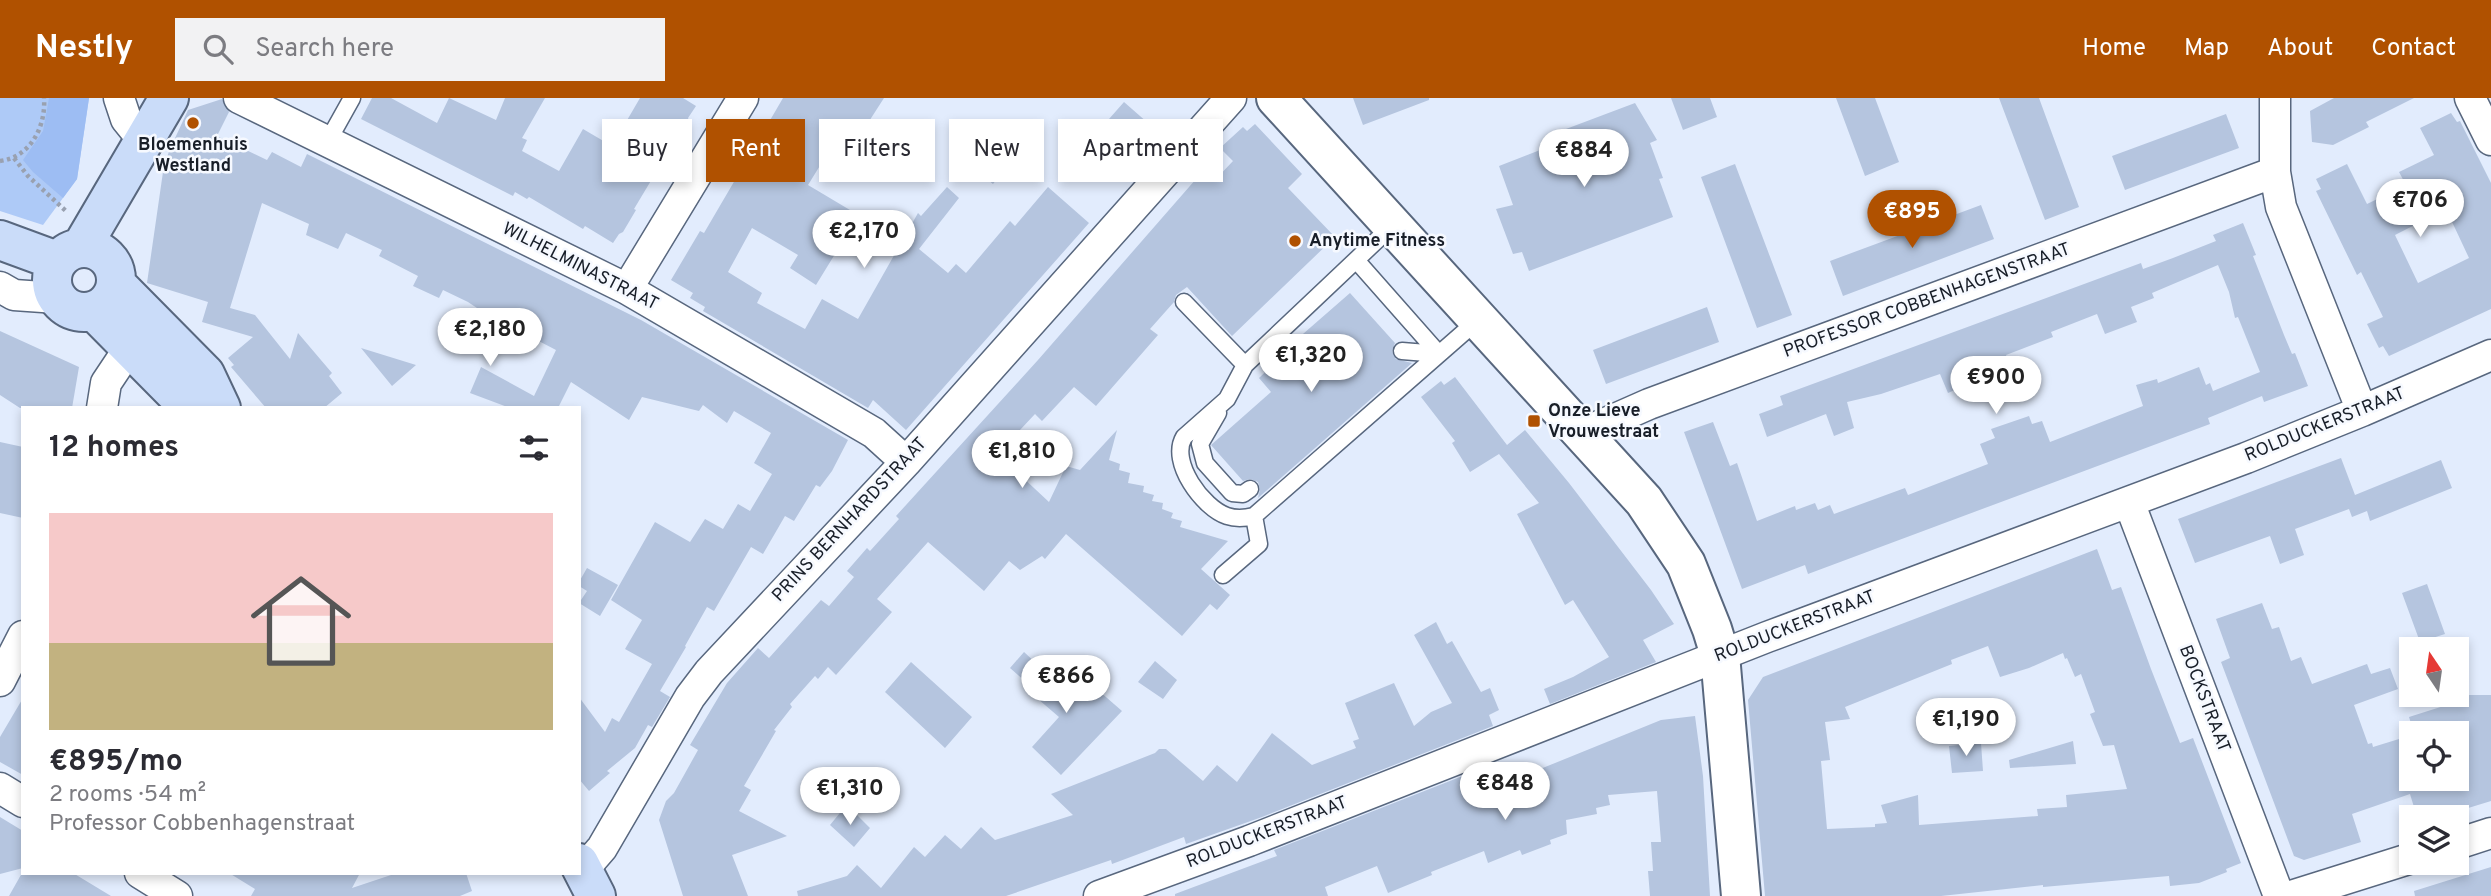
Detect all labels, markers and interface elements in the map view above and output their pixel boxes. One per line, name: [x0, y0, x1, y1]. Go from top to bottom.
search box: [175, 18, 665, 81]
text: Nestly: [35, 28, 133, 70]
icon: search: [199, 30, 237, 68]
text: Search here: [255, 33, 394, 66]
text: Home: [2082, 34, 2146, 64]
text: Map: [2184, 34, 2229, 64]
text: About: [2267, 34, 2333, 64]
text: Contact: [2371, 34, 2456, 64]
marker: Bloemenhuis Westland: [185, 115, 201, 131]
chip: Buy: [602, 119, 692, 182]
chip: Rent: [706, 119, 805, 182]
chip: Filters: [819, 119, 935, 182]
chip: New: [949, 119, 1044, 182]
chip: Apartment: [1058, 119, 1223, 182]
pin: €884: [1543, 130, 1625, 189]
place label: Bloemenhuis Westland: [138, 134, 248, 178]
text: €884: [1555, 137, 1613, 166]
pin: €706: [2379, 180, 2461, 239]
text: €706: [2392, 187, 2448, 216]
pin: €895: [1871, 190, 1953, 250]
text: €895: [1883, 198, 1941, 227]
pin: €2,170: [807, 211, 921, 270]
street label: WILHELMINASTRAAT: [498, 218, 662, 316]
text: €2,170: [828, 218, 900, 247]
place label: Anytime Fitness: [1309, 230, 1445, 253]
marker: Anytime Fitness: [1287, 233, 1303, 249]
street label: PROFESSOR COBBENHAGENSTRAAT: [1780, 238, 2074, 364]
pin: €2,180: [433, 308, 547, 368]
text: €2,180: [454, 316, 526, 345]
pin: €1,320: [1254, 334, 1368, 394]
text: €1,320: [1275, 342, 1347, 371]
pin: €900: [1955, 356, 2037, 416]
text: €900: [1966, 364, 2026, 393]
street label: ROLDUCKERSTRAAT: [2242, 382, 2408, 468]
place label: Onze Lieve Vrouwestraat: [1548, 400, 1659, 444]
marker: Onze Lieve Vrouwestraat: [1526, 413, 1542, 429]
icon: filters: [515, 429, 553, 467]
text: 12 homes: [49, 430, 179, 467]
pin: €1,810: [965, 430, 1079, 490]
street label: PRINS BERNHARDSTRAAT: [768, 433, 932, 607]
text: €1,810: [988, 438, 1056, 467]
icon: home: [238, 558, 364, 684]
street label: ROLDUCKERSTRAAT: [1711, 586, 1879, 668]
north arrow: [2399, 637, 2469, 707]
map controls: [2399, 637, 2469, 875]
street label: BOCKSTRAAT: [2173, 642, 2235, 756]
pin: €866: [1025, 656, 1107, 715]
text: €866: [1037, 663, 1095, 692]
pin: €1,190: [1909, 698, 2023, 758]
text: €1,190: [1932, 706, 2000, 735]
button: locate: [2399, 721, 2469, 791]
text: €895/mo: [49, 744, 183, 781]
pin: €848: [1464, 762, 1546, 822]
pin: €1,310: [793, 768, 907, 827]
text: €848: [1476, 770, 1534, 799]
text: €1,310: [816, 775, 884, 804]
text: 2 rooms · 54 m²: [49, 781, 206, 810]
street label: ROLDUCKERSTRAAT: [1183, 792, 1351, 874]
button: layers: [2399, 805, 2469, 875]
text: Professor Cobbenhagenstraat: [49, 810, 355, 839]

